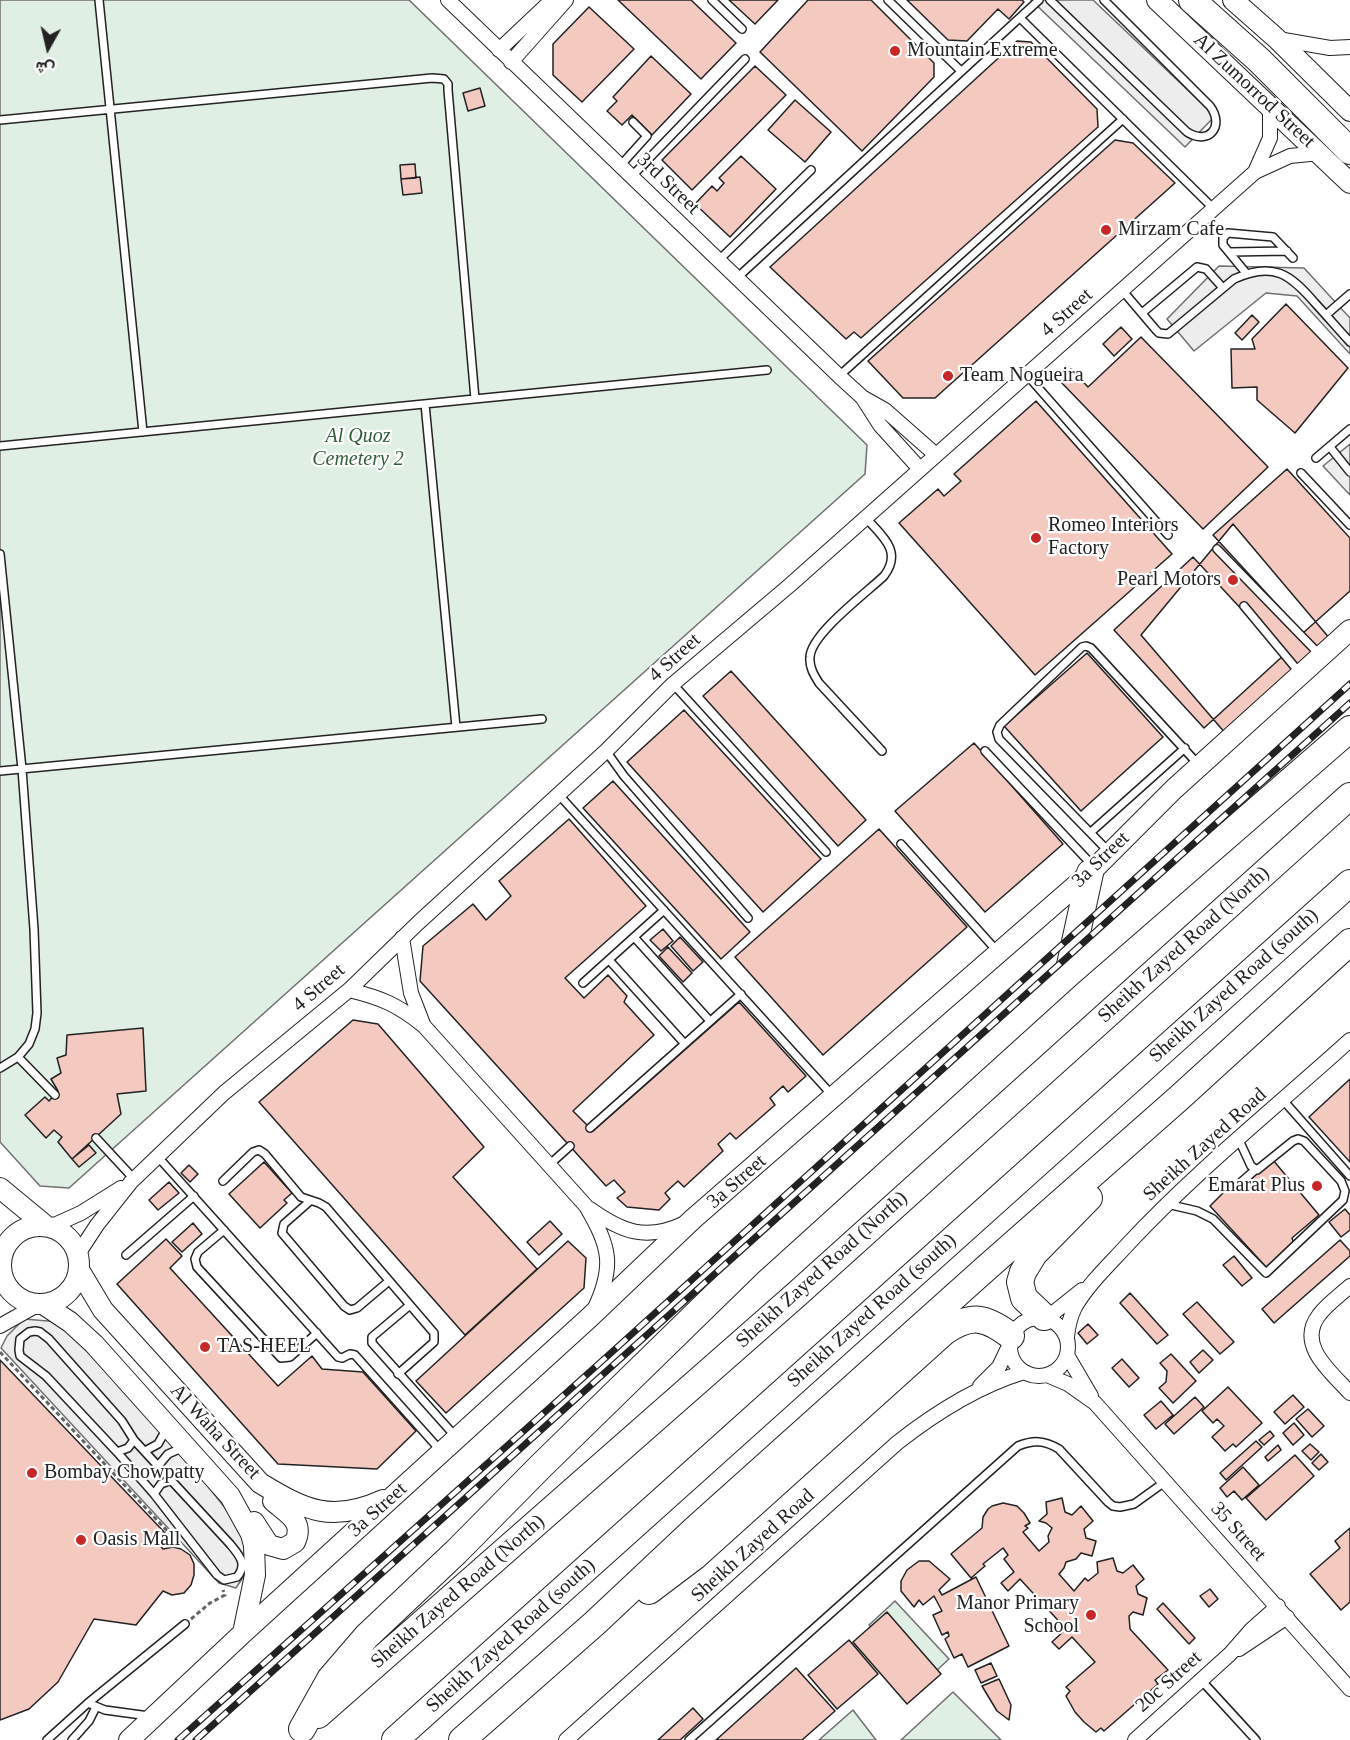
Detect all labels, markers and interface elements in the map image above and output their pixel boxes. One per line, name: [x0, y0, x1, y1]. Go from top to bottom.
north arrow: [18, 18, 78, 78]
street label: Al Zumorrod Street: [1184, 25, 1324, 157]
place label: Mountain Extreme: [907, 39, 1070, 63]
marker: Mountain Extreme: [888, 44, 902, 58]
text: ش: [34, 53, 57, 80]
street label: 3rd Street: [628, 145, 708, 223]
place label: Mirzam Cafe: [1118, 218, 1232, 242]
marker: Mirzam Cafe: [1099, 223, 1113, 237]
street label: 4 Street: [1033, 281, 1101, 345]
place label: Team Nogueira: [960, 364, 1096, 388]
marker: Team Nogueira: [941, 369, 955, 383]
park label: Al Quoz Cemetery 2: [307, 425, 409, 472]
place label: Romeo Interiors Factory: [1048, 514, 1190, 561]
marker: Romeo Interiors Factory: [1029, 531, 1043, 545]
place label: Pearl Motors: [1106, 568, 1221, 592]
marker: Pearl Motors: [1226, 573, 1240, 587]
street label: 4 Street: [641, 626, 709, 690]
street label: 3a Street: [1064, 823, 1138, 897]
street label: Sheikh Zayed Road (North): [1087, 856, 1281, 1034]
street label: Sheikh Zayed Road (south): [1137, 897, 1331, 1075]
street label: 4 Street: [285, 956, 353, 1020]
street label: Sheikh Zayed Road: [1134, 1079, 1276, 1211]
street label: 3a Street: [699, 1147, 775, 1217]
place label: Emarat Plus: [1197, 1174, 1305, 1198]
marker: Emarat Plus: [1310, 1179, 1324, 1193]
street label: Sheikh Zayed Road (North): [725, 1181, 919, 1359]
street label: Sheikh Zayed Road (south): [775, 1222, 969, 1400]
place label: TAS-HEEL: [217, 1335, 310, 1359]
marker: TAS-HEEL: [198, 1340, 212, 1354]
street label: Al Waha Street: [161, 1376, 269, 1488]
place label: Bombay Chowpatty: [44, 1461, 217, 1485]
marker: Bombay Chowpatty: [25, 1466, 39, 1480]
street label: 3a Street: [340, 1474, 416, 1546]
street label: Sheikh Zayed Road: [682, 1480, 824, 1612]
street label: 35 Street: [1202, 1494, 1274, 1570]
street label: Sheikh Zayed Road (North): [360, 1504, 556, 1680]
place label: Oasis Mall: [93, 1528, 187, 1552]
marker: Oasis Mall: [74, 1533, 88, 1547]
street label: Sheikh Zayed Road (south): [414, 1547, 608, 1725]
place label: Manor Primary School: [947, 1592, 1079, 1639]
marker: Manor Primary School: [1084, 1608, 1098, 1622]
street label: 20c Street: [1127, 1643, 1211, 1721]

